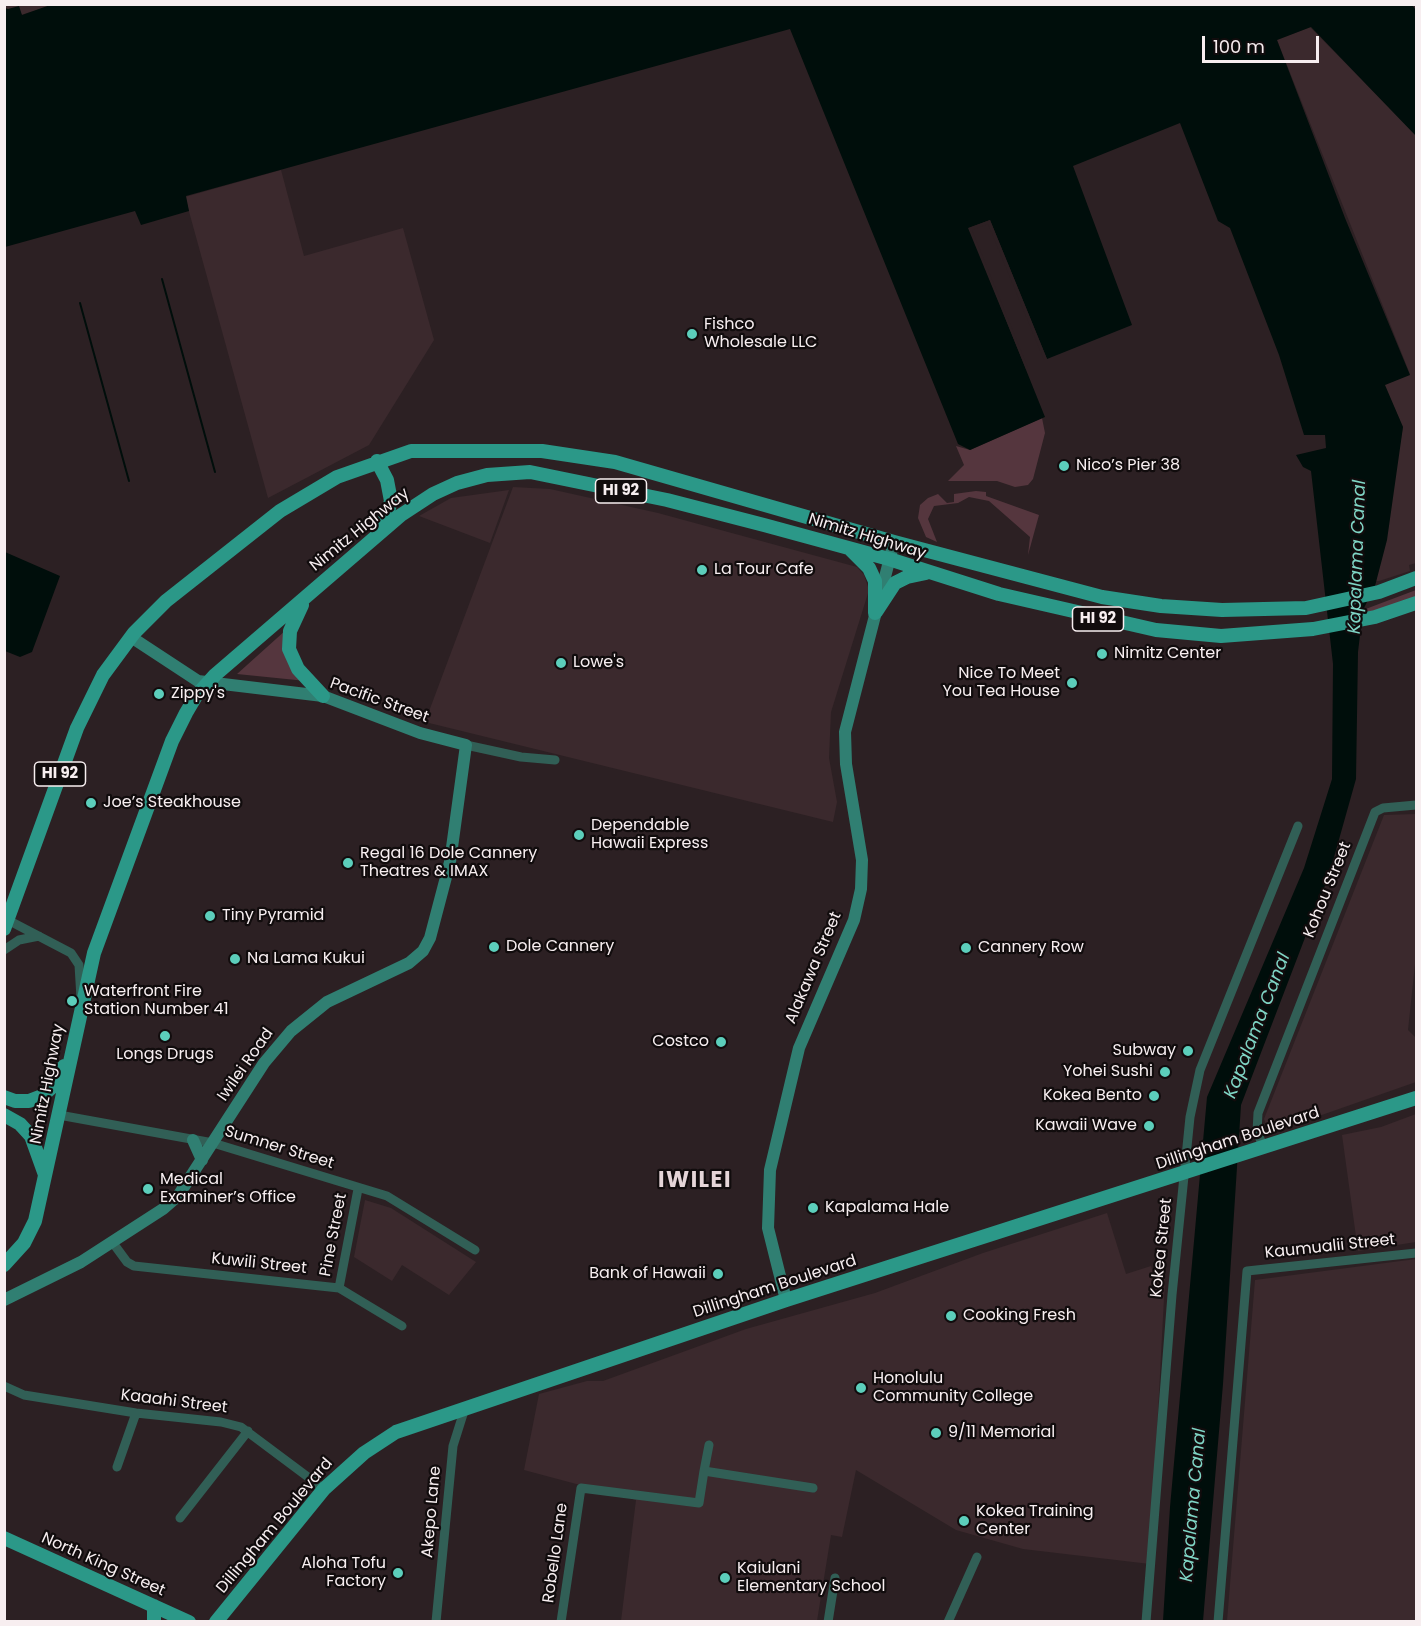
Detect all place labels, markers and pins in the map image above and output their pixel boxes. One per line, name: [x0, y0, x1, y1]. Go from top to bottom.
place label: Fishco Wholesale LLC: [704, 315, 817, 353]
marker: Fishco Wholesale LLC: [685, 327, 699, 341]
place label: Nico’s Pier 38: [1076, 456, 1180, 476]
marker: Nico’s Pier 38: [1057, 459, 1071, 473]
place label: La Tour Cafe: [714, 560, 814, 580]
marker: La Tour Cafe: [695, 563, 709, 577]
place label: Nimitz Center: [1114, 644, 1221, 664]
marker: Nimitz Center: [1095, 647, 1109, 661]
place label: Lowe's: [573, 653, 624, 673]
marker: Lowe's: [554, 656, 568, 670]
place label: Nice To Meet You Tea House: [942, 664, 1060, 702]
marker: Nice To Meet You Tea House: [1065, 676, 1079, 690]
place label: Zippy's: [171, 684, 225, 704]
marker: Zippy's: [152, 687, 166, 701]
place label: Joe’s Steakhouse: [103, 793, 241, 813]
marker: Joe’s Steakhouse: [84, 796, 98, 810]
place label: Dependable Hawaii Express: [591, 816, 708, 854]
marker: Dependable Hawaii Express: [572, 828, 586, 842]
place label: Regal 16 Dole Cannery Theatres & IMAX: [360, 844, 537, 882]
marker: Regal 16 Dole Cannery Theatres & IMAX: [341, 856, 355, 870]
place label: Tiny Pyramid: [222, 906, 324, 926]
marker: Tiny Pyramid: [203, 909, 217, 923]
place label: Dole Cannery: [506, 937, 614, 957]
place label: Cannery Row: [978, 938, 1084, 958]
marker: Dole Cannery: [487, 940, 501, 954]
marker: Cannery Row: [959, 941, 973, 955]
place label: Na Lama Kukui: [247, 949, 365, 969]
marker: Na Lama Kukui: [228, 952, 242, 966]
place label: Waterfront Fire Station Number 41: [84, 982, 229, 1020]
marker: Waterfront Fire Station Number 41: [65, 994, 79, 1008]
marker: Longs Drugs: [158, 1029, 172, 1043]
place label: Costco: [652, 1032, 709, 1052]
marker: Costco: [714, 1035, 728, 1049]
place label: Subway: [1113, 1041, 1176, 1061]
marker: Subway: [1181, 1044, 1195, 1058]
place label: Longs Drugs: [116, 1045, 214, 1065]
place label: Yohei Sushi: [1063, 1062, 1153, 1082]
marker: Yohei Sushi: [1158, 1065, 1172, 1079]
place label: Kokea Bento: [1043, 1086, 1142, 1106]
marker: Kokea Bento: [1147, 1089, 1161, 1103]
place label: Kawaii Wave: [1035, 1116, 1137, 1136]
marker: Kawaii Wave: [1142, 1119, 1156, 1133]
place label: Medical Examiner’s Office: [160, 1170, 296, 1208]
marker: Medical Examiner’s Office: [141, 1182, 155, 1196]
place label: Kapalama Hale: [825, 1198, 949, 1218]
marker: Kapalama Hale: [806, 1201, 820, 1215]
place label: Bank of Hawaii: [589, 1264, 706, 1284]
marker: Bank of Hawaii: [711, 1267, 725, 1281]
place label: Cooking Fresh: [963, 1306, 1076, 1326]
marker: Cooking Fresh: [944, 1309, 958, 1323]
place label: Honolulu Community College: [873, 1369, 1033, 1407]
marker: Honolulu Community College: [854, 1381, 868, 1395]
place label: 9/11 Memorial: [948, 1423, 1055, 1443]
marker: 9/11 Memorial: [929, 1426, 943, 1440]
place label: Kokea Training Center: [976, 1502, 1094, 1540]
marker: Kokea Training Center: [957, 1514, 971, 1528]
place label: Aloha Tofu Factory: [301, 1554, 386, 1592]
place label: Kaiulani Elementary School: [737, 1559, 885, 1597]
marker: Aloha Tofu Factory: [391, 1566, 405, 1580]
marker: Kaiulani Elementary School: [718, 1571, 732, 1585]

